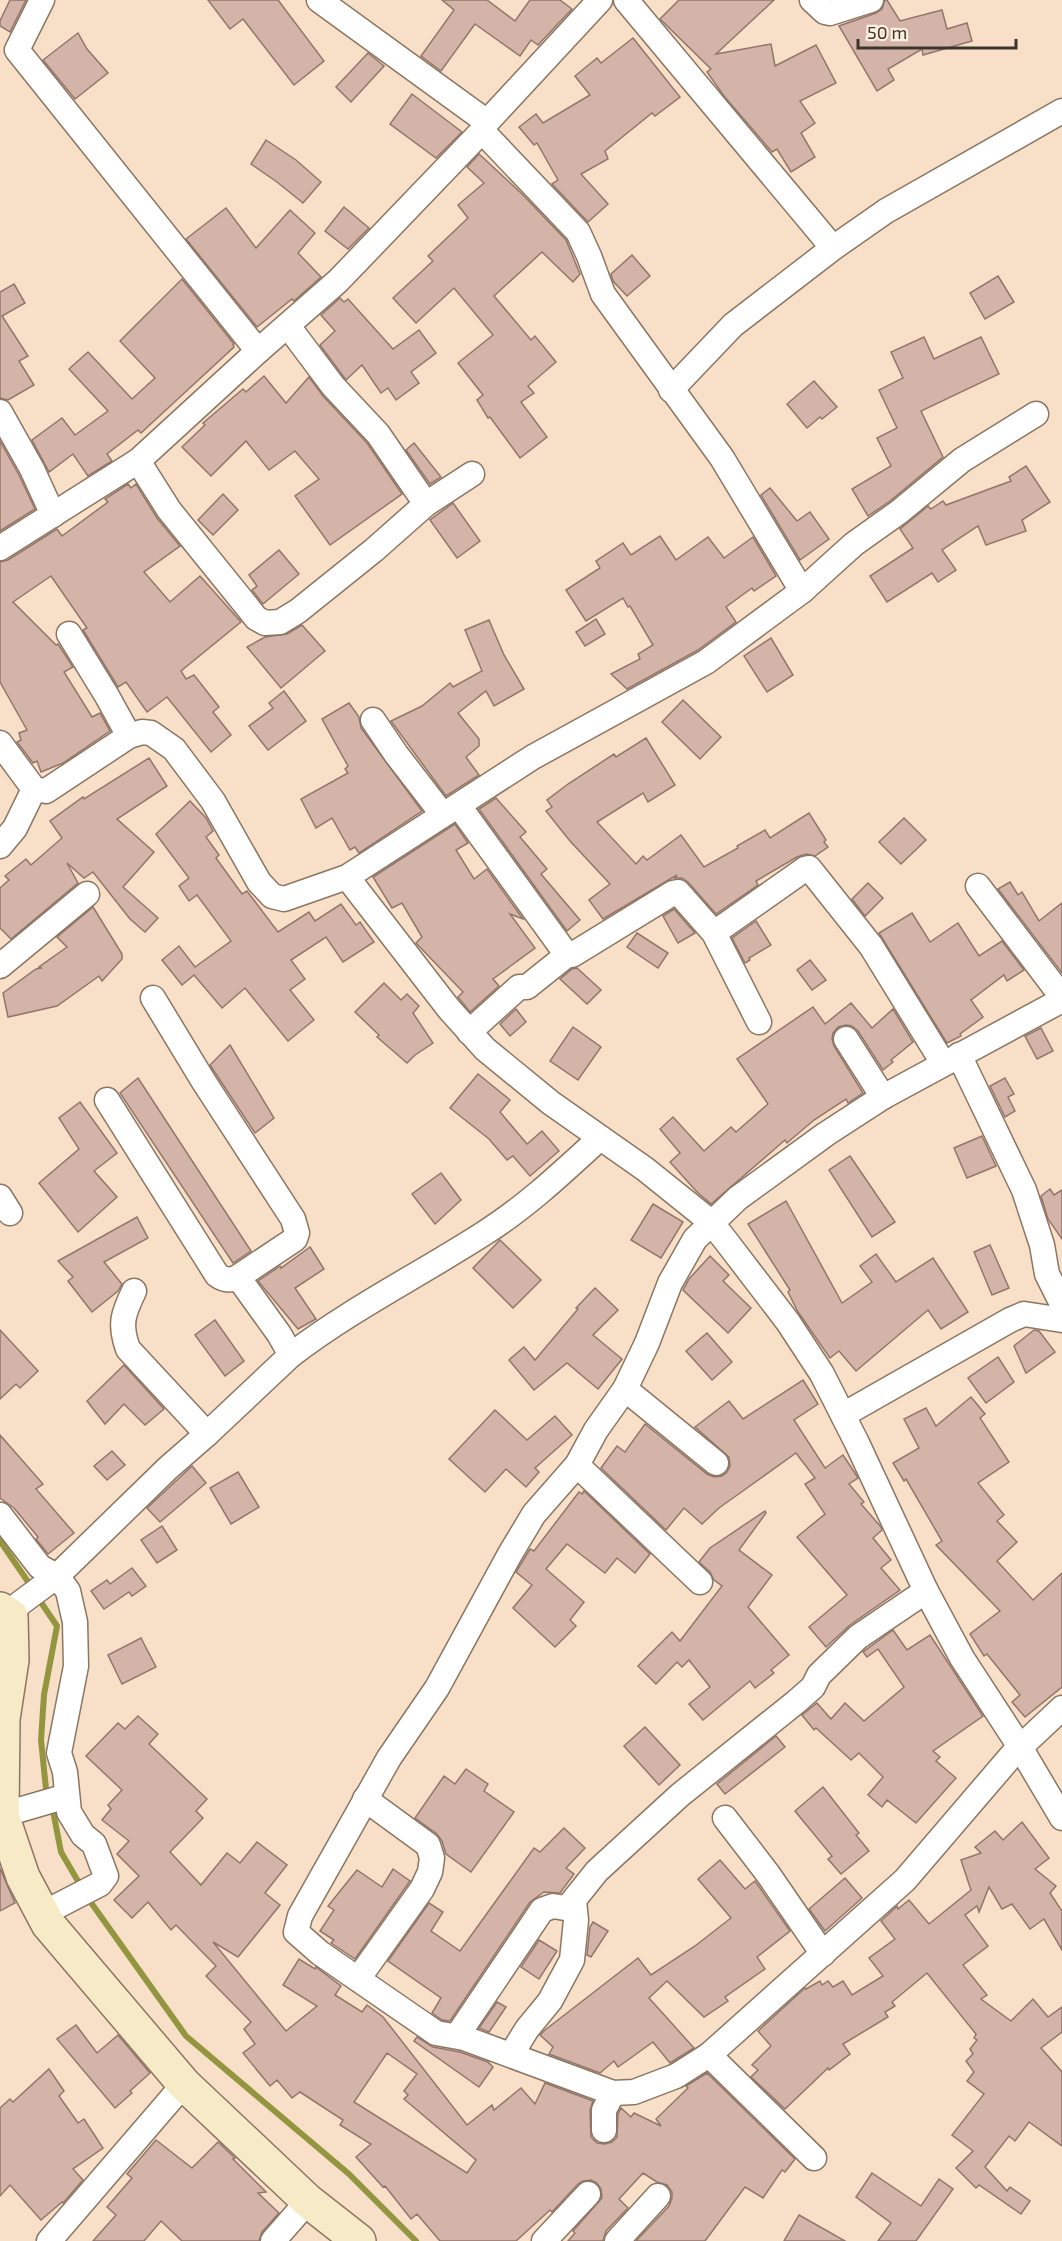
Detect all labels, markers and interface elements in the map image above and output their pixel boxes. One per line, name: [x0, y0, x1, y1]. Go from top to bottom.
scale bar: [858, 12, 1016, 50]
text: 50 m: [867, 21, 907, 43]

